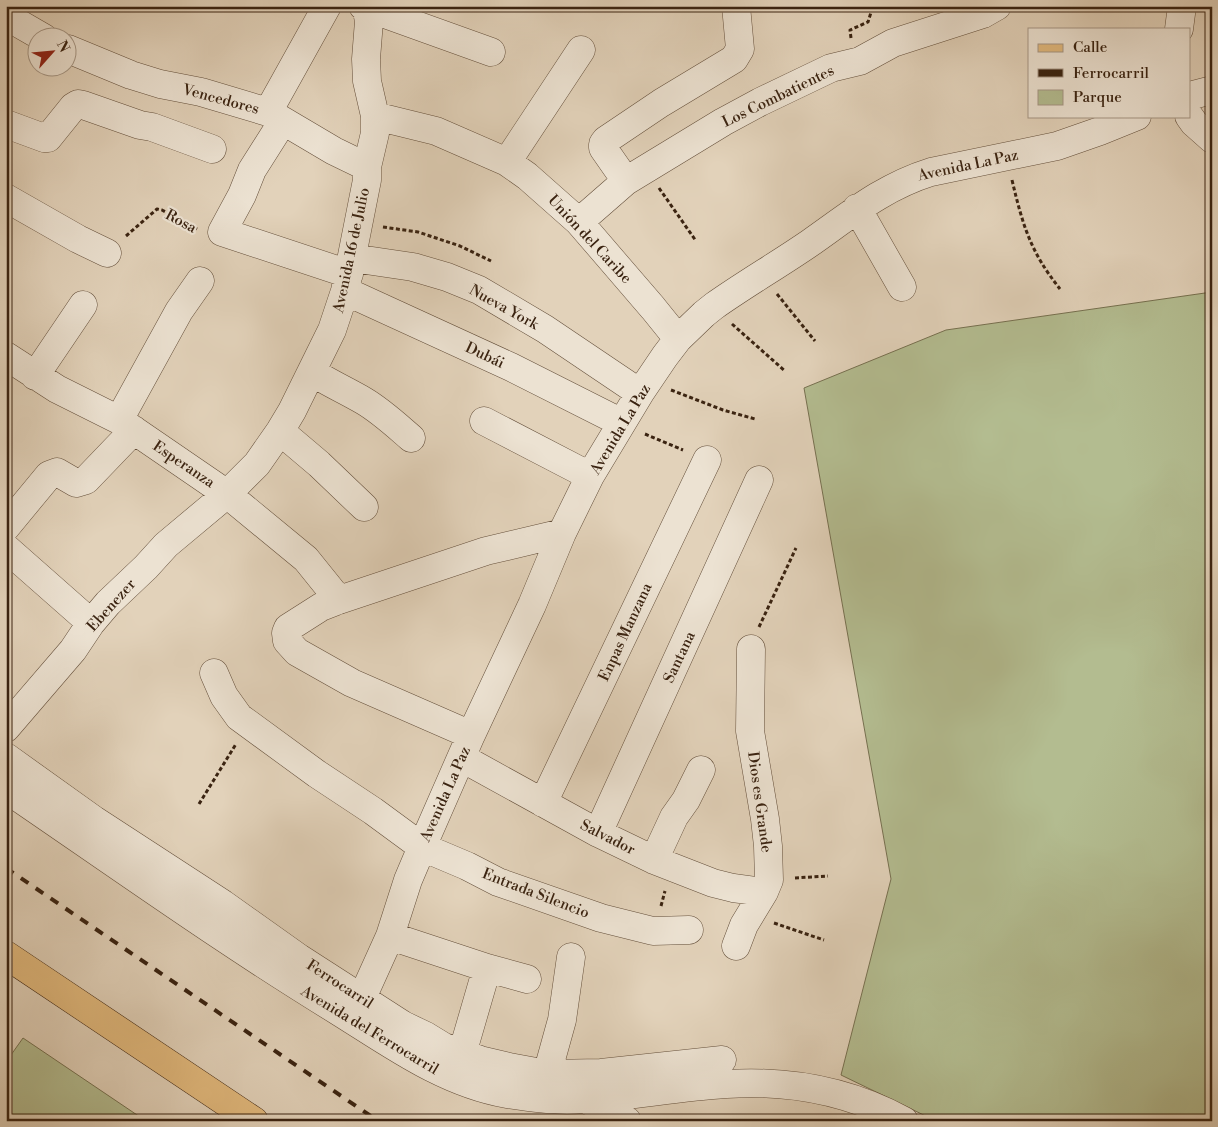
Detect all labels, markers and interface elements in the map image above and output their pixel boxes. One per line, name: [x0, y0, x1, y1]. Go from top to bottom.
north arrow: [28, 28, 78, 78]
legend: [1028, 28, 1190, 118]
text: N: [52, 38, 73, 56]
text: Calle: [1073, 38, 1107, 57]
street label: Los Combatientes: [719, 61, 837, 132]
text: Ferrocarril: [1073, 64, 1150, 83]
street label: Vencedores: [179, 80, 261, 119]
text: Parque: [1073, 88, 1122, 107]
street label: Avenida La Paz: [915, 146, 1020, 186]
street label: Avenida 16 de Julio: [329, 186, 374, 315]
street label: Unión del Caribe: [544, 191, 636, 288]
street label: Rosa: [162, 205, 200, 238]
street label: Nueva York: [466, 281, 543, 335]
street label: Dubái: [462, 338, 508, 373]
street label: Avenida La Paz: [585, 380, 655, 479]
street label: Esperanza: [149, 437, 219, 492]
street label: Ebenezer: [83, 575, 140, 636]
street label: Enpas Manzana: [594, 580, 657, 684]
street label: Santana: [659, 628, 700, 686]
street label: Avenida La Paz: [416, 744, 475, 846]
street label: Dios es Grande: [743, 750, 776, 854]
street label: Salvador: [577, 816, 639, 860]
street label: Entrada Silencio: [480, 864, 592, 923]
street label: Ferrocarril: [303, 956, 377, 1013]
street label: Avenida del Ferrocarril: [297, 981, 442, 1079]

